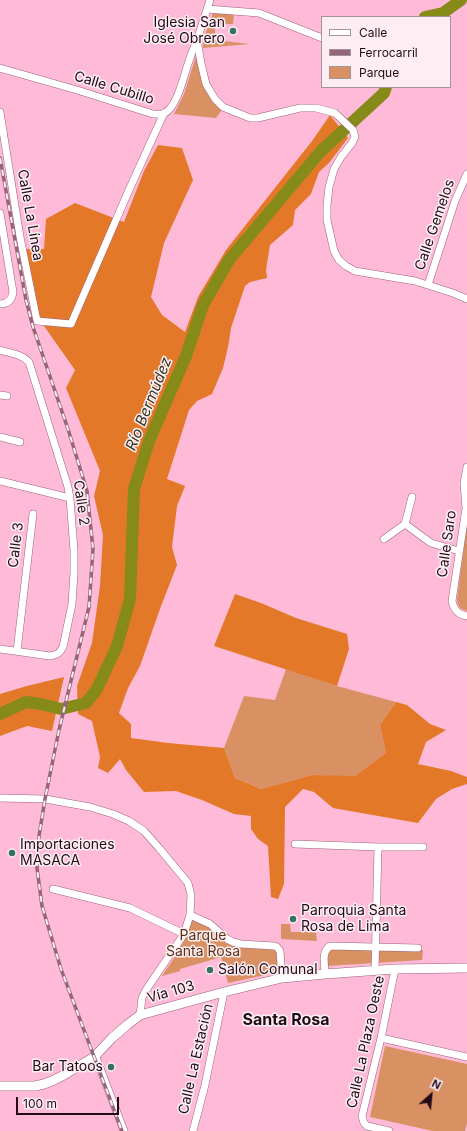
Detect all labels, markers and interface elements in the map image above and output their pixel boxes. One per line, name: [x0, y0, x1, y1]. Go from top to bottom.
place label: Iglesia San José Obrero: [143, 15, 225, 48]
legend: [321, 16, 451, 88]
text: Calle: [359, 25, 387, 40]
marker: Iglesia San José Obrero: [228, 26, 238, 36]
text: Ferrocarril: [359, 45, 418, 60]
text: Parque: [359, 65, 399, 80]
street label: Calle Cubillo: [72, 68, 156, 108]
street label: Calle La Línea: [14, 168, 46, 262]
street label: Calle Gemelos: [412, 177, 458, 273]
water label: Río Bermúdez: [122, 355, 176, 453]
street label: Calle 2: [70, 479, 92, 527]
street label: Calle Saro: [434, 510, 460, 578]
street label: Calle 3: [5, 521, 27, 569]
place label: Importaciones MASACA: [20, 837, 115, 870]
marker: Importaciones MASACA: [7, 848, 17, 858]
place label: Parroquia Santa Rosa de Lima: [301, 903, 406, 936]
marker: Parroquia Santa Rosa de Lima: [288, 914, 298, 924]
park label: Parque Santa Rosa: [166, 928, 240, 960]
place label: Salón Comunal: [218, 962, 318, 978]
marker: Salón Comunal: [205, 965, 215, 975]
street label: Calle La Plaza Oeste: [344, 974, 388, 1110]
street label: Vía 103: [146, 977, 196, 1007]
street label: Calle La Estación: [175, 1002, 217, 1116]
district label: Santa Rosa: [242, 1010, 330, 1030]
place label: Bar Tatoos: [32, 1059, 103, 1075]
marker: Bar Tatoos: [106, 1062, 116, 1072]
north arrow: [411, 1075, 451, 1115]
text: N: [430, 1076, 443, 1092]
scale bar: [18, 1089, 121, 1115]
text: 100 m: [23, 1096, 57, 1111]

